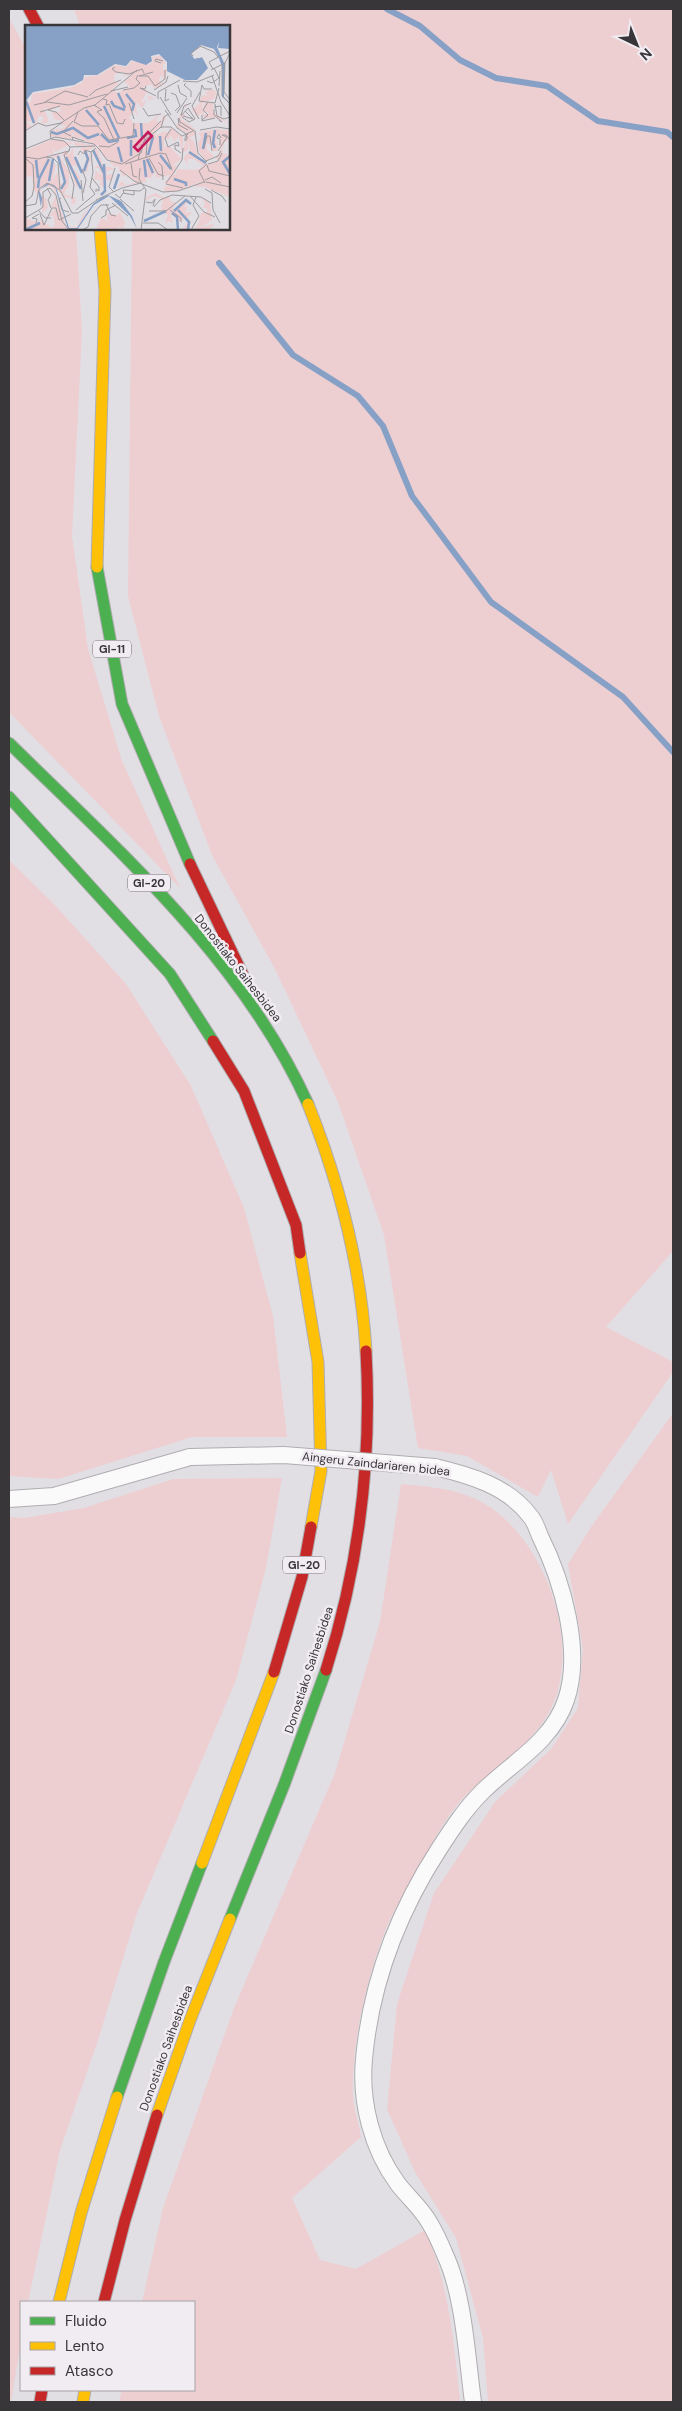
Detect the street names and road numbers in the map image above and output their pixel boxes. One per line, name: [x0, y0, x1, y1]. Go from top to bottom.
road number: GI-11: [93, 641, 131, 658]
road number: GI-20: [128, 874, 170, 891]
street label: Donostiako Saihesbidea: [191, 911, 285, 1025]
street label: Aingeru Zaindariaren bidea: [301, 1448, 451, 1480]
road number: GI-20: [283, 1556, 325, 1574]
street label: Donostiako Saihesbidea: [281, 1604, 337, 1736]
street label: Donostiako Saihesbidea: [136, 1983, 196, 2113]

